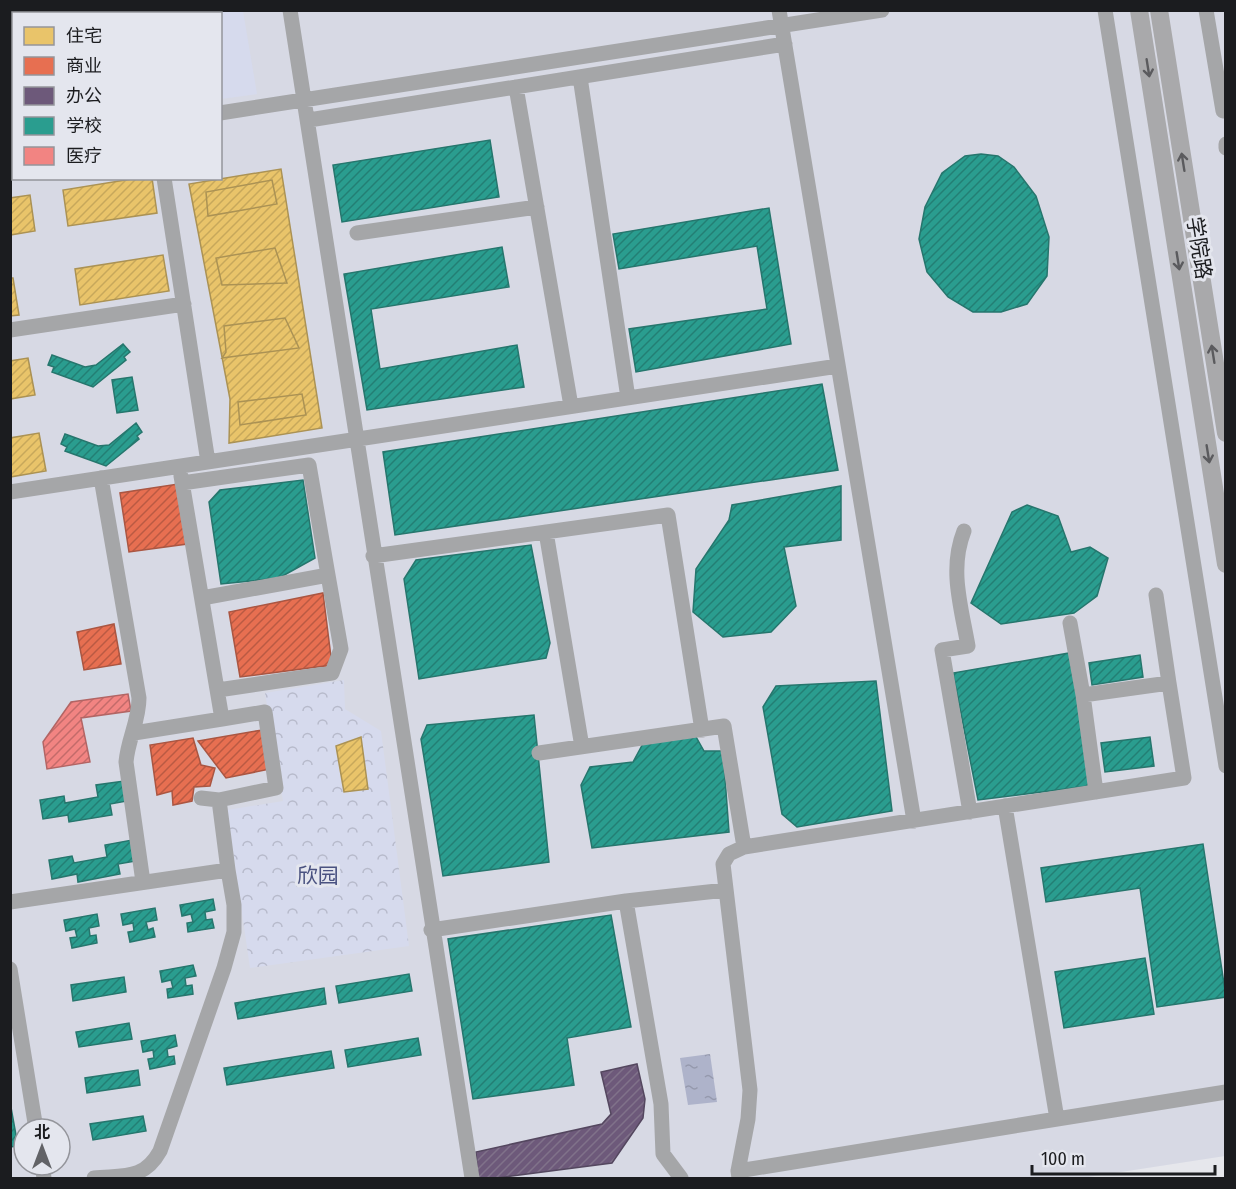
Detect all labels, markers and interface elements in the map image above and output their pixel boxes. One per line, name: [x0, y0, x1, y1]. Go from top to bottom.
legend: [12, 12, 222, 180]
text: 住宅: [66, 25, 102, 47]
text: 商业: [66, 55, 102, 77]
one-way arrow: [1143, 58, 1154, 78]
text: 办公: [66, 85, 102, 107]
text: 学校: [66, 115, 102, 137]
text: 医疗: [66, 145, 102, 167]
one-way arrow: [1177, 152, 1188, 172]
street label: 学院路: [1181, 215, 1217, 281]
one-way arrow: [1173, 251, 1184, 270]
one-way arrow: [1207, 345, 1218, 365]
one-way arrow: [1203, 443, 1214, 463]
park label: 欣园: [297, 863, 339, 889]
north arrow: [12, 1117, 72, 1177]
text: 北: [34, 1123, 50, 1142]
scale bar: [1032, 1138, 1215, 1176]
text: 100 m: [1041, 1148, 1085, 1170]

